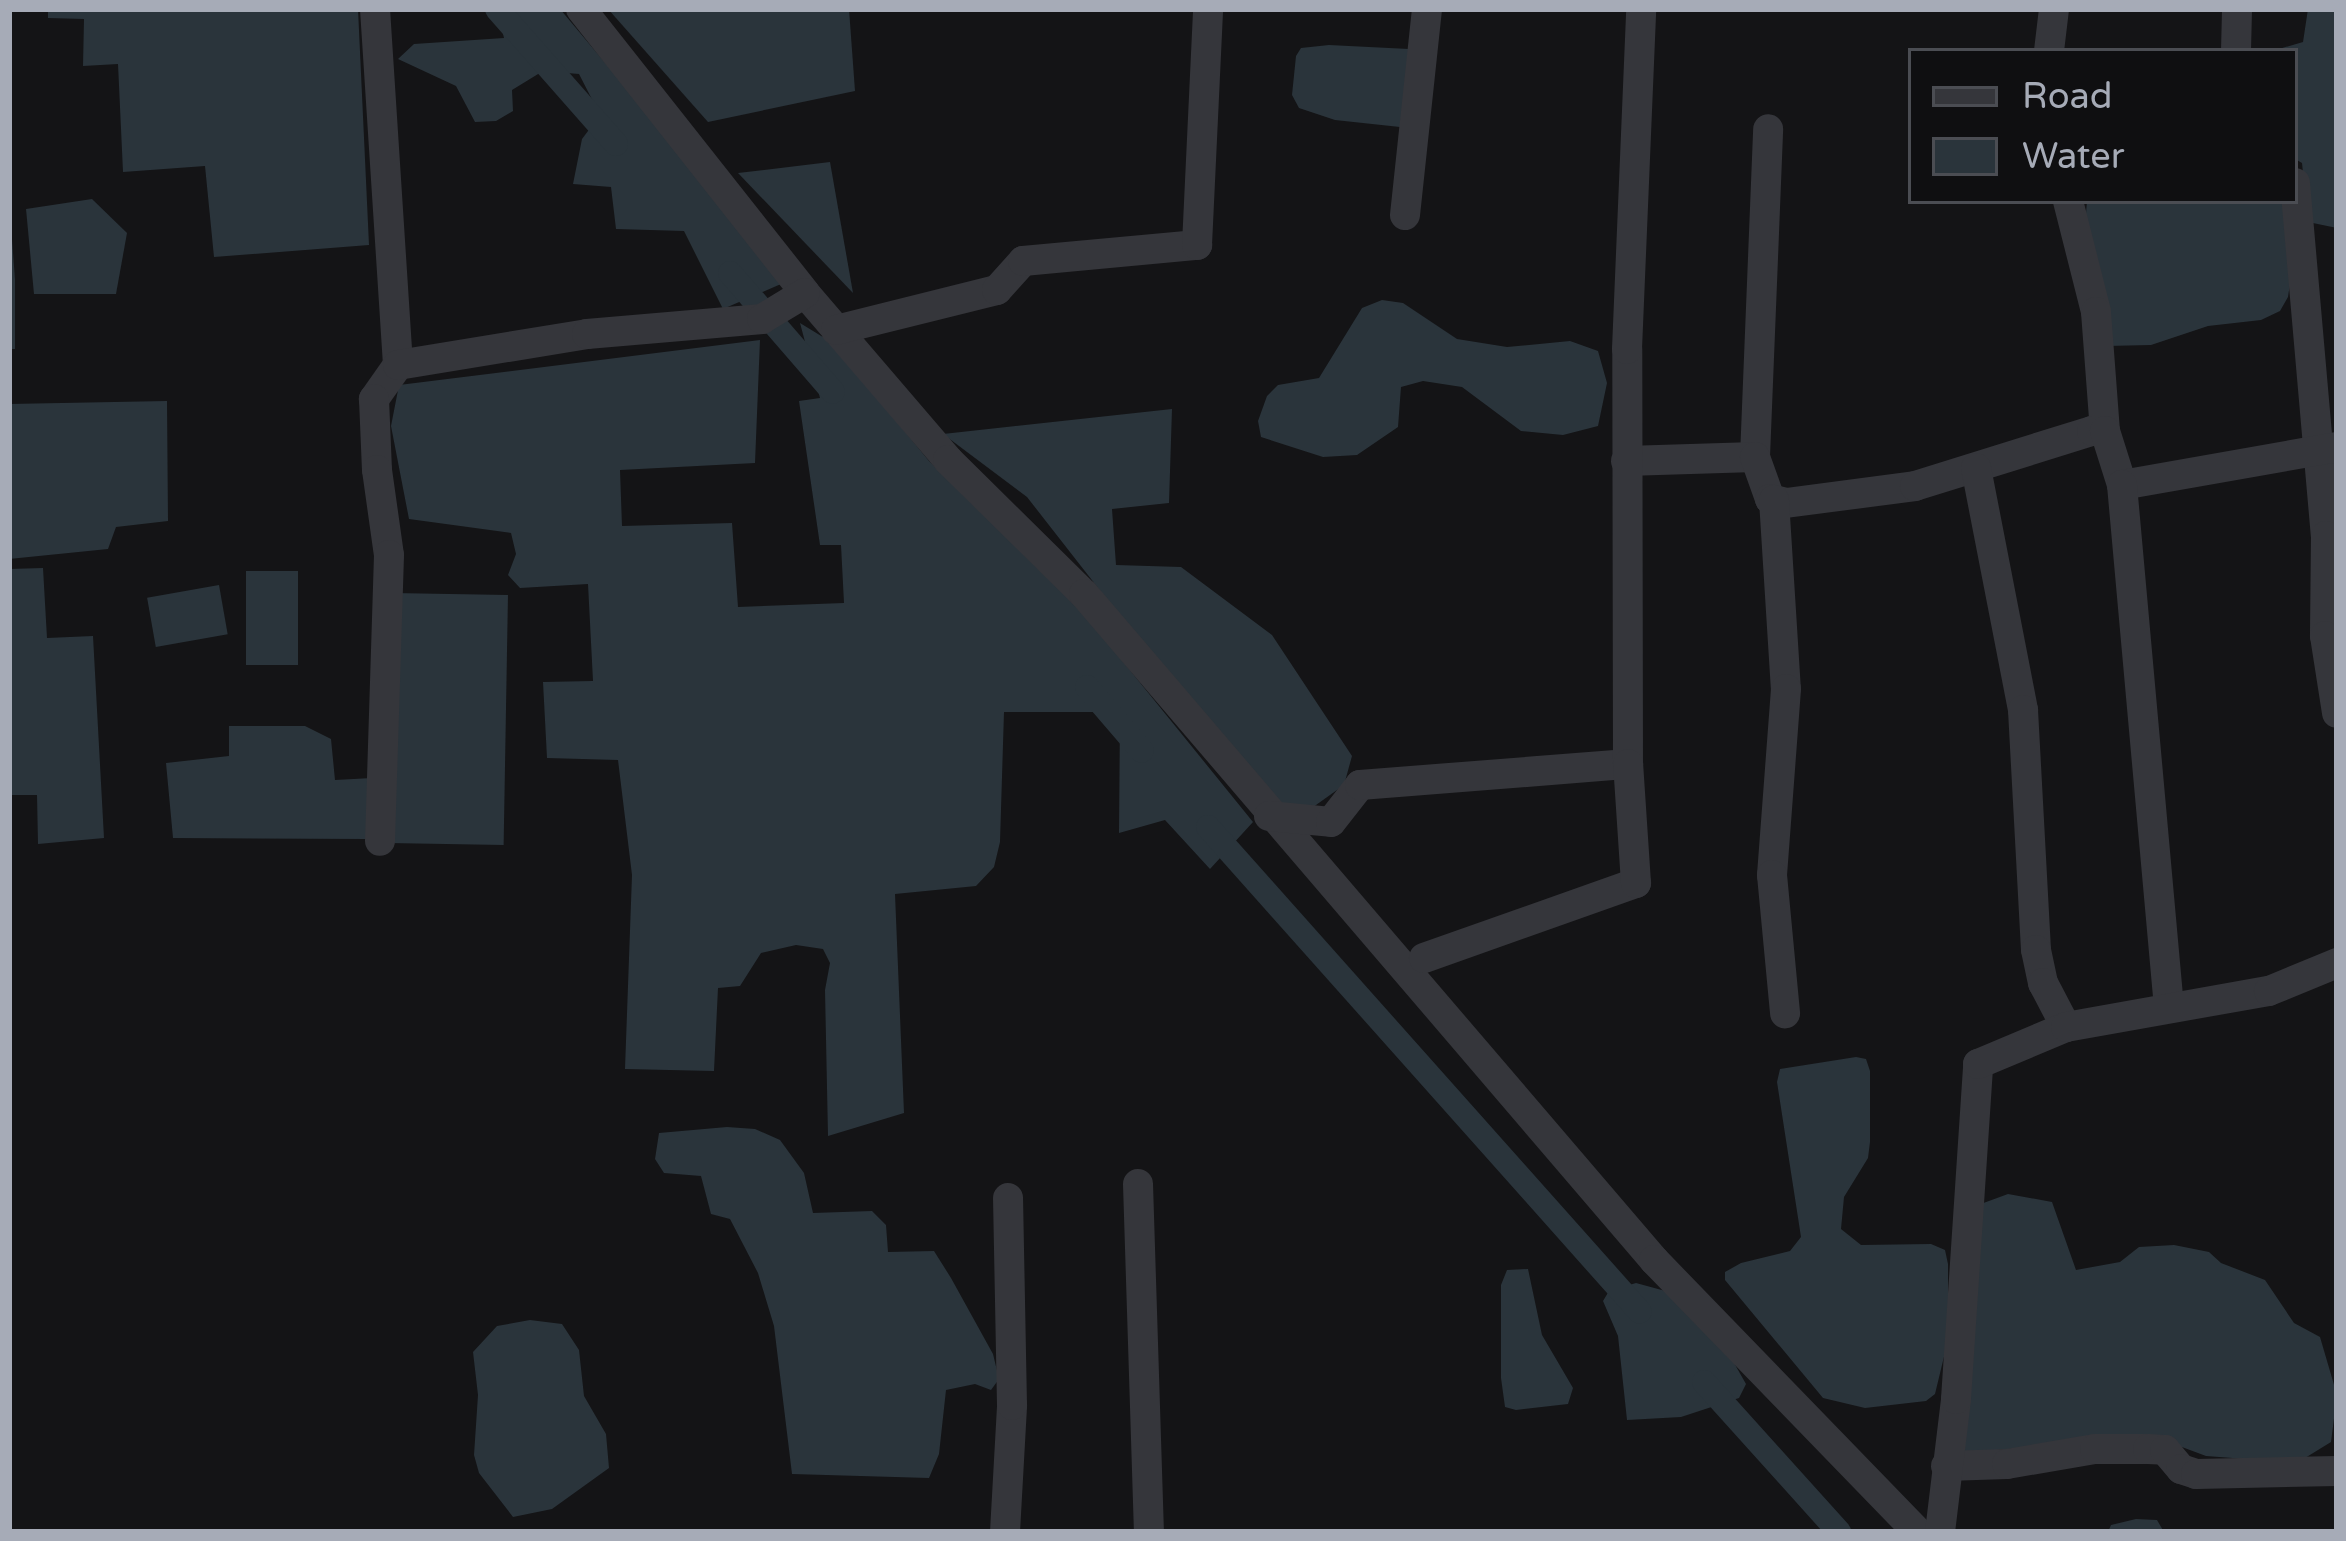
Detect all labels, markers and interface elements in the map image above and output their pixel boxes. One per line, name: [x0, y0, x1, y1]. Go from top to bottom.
legend: [1908, 48, 2298, 204]
text: Road: [2022, 75, 2112, 118]
text: Water: [2022, 135, 2124, 178]

